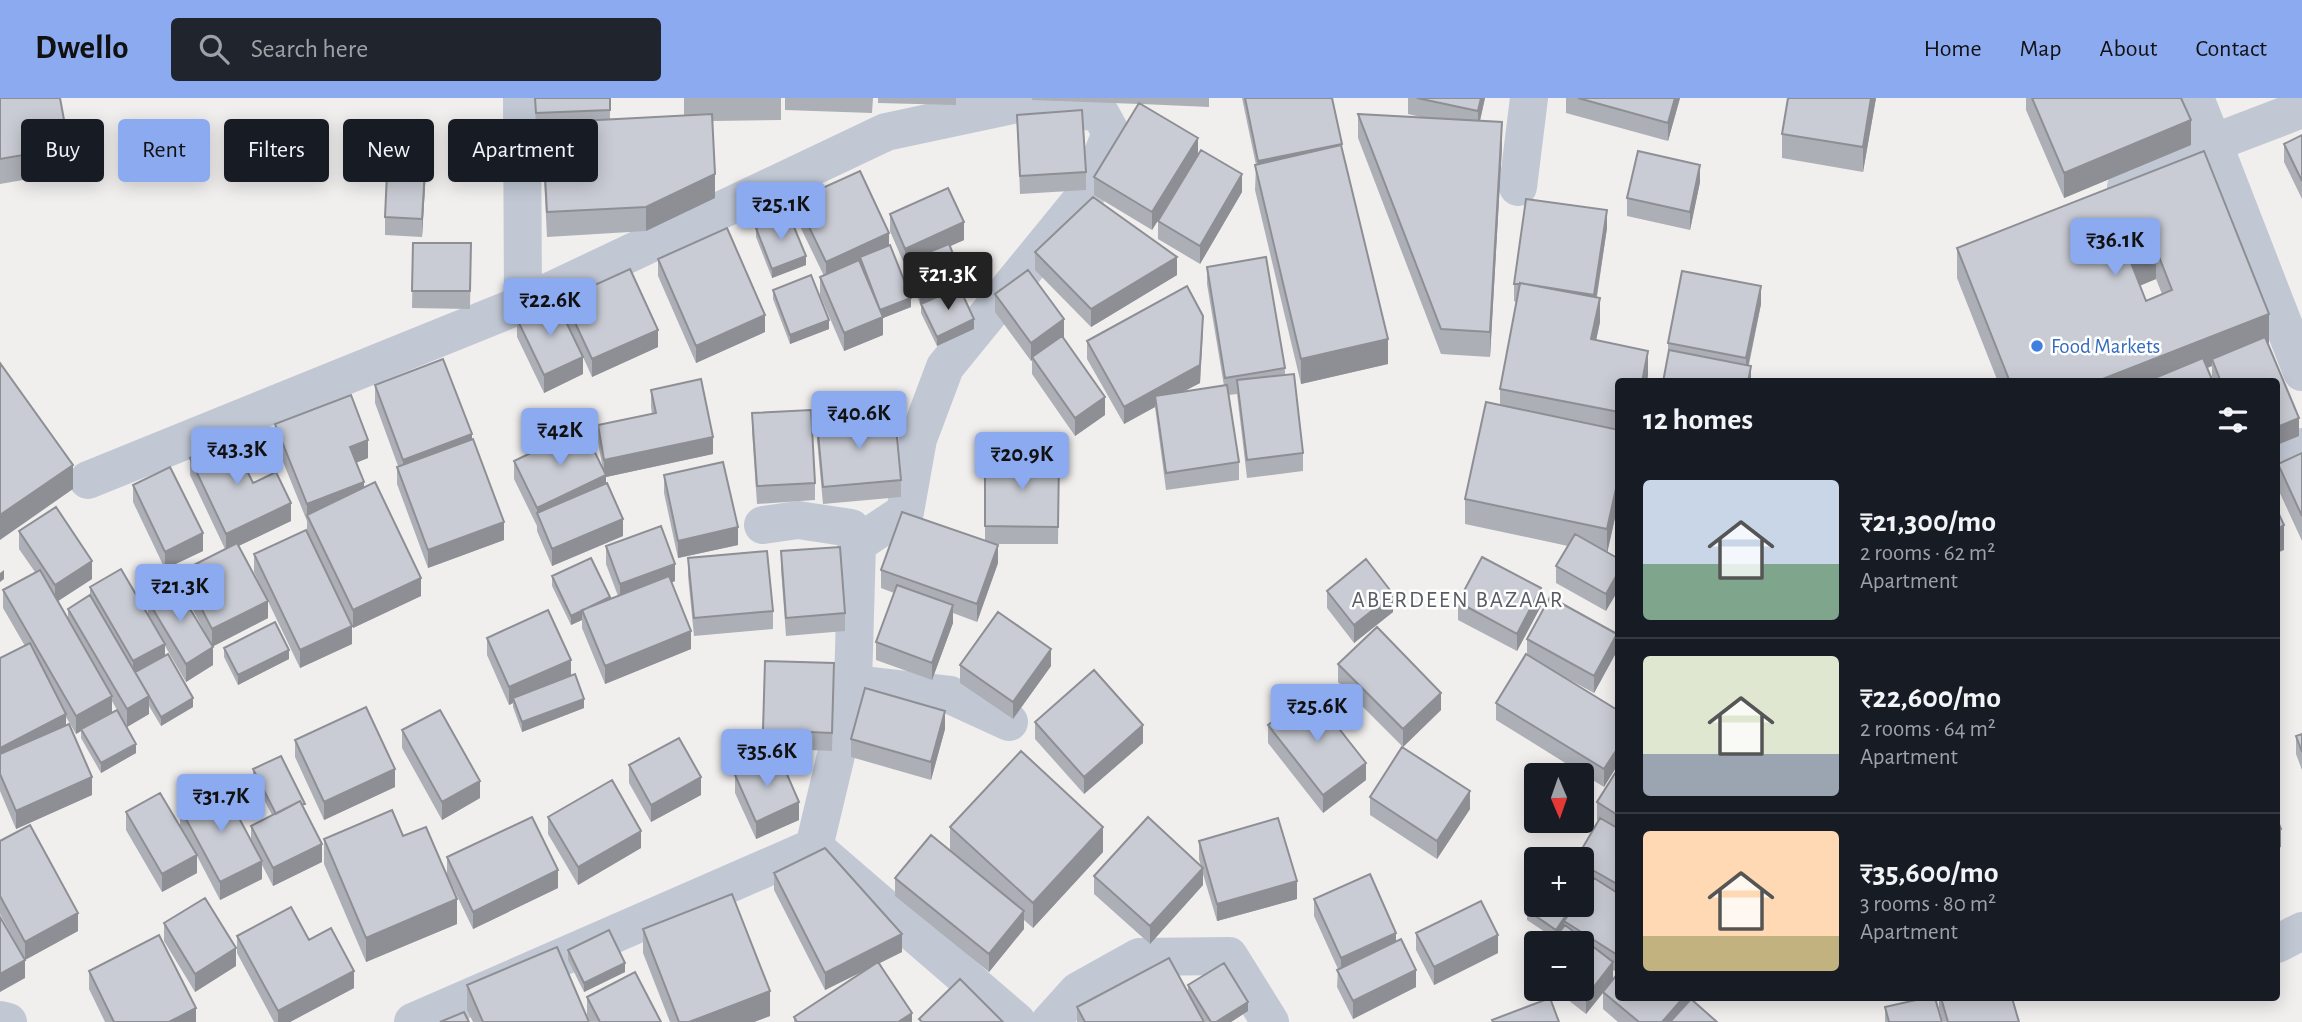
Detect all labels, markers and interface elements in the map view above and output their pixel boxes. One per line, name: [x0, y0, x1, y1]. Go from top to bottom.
search box: [171, 18, 661, 81]
icon: search: [195, 30, 233, 68]
text: Dwello: [35, 32, 129, 65]
text: Search here: [251, 36, 368, 62]
text: Home: [1924, 37, 1982, 61]
text: Map: [2020, 37, 2062, 61]
text: About: [2100, 37, 2157, 61]
text: Contact: [2195, 37, 2267, 61]
chip: Buy: [21, 119, 104, 182]
chip: Rent: [118, 119, 210, 182]
chip: Filters: [224, 119, 329, 182]
chip: New: [343, 119, 434, 182]
chip: Apartment: [448, 119, 598, 182]
pin: ₹25.1K: [724, 183, 838, 242]
text: ₹25.1K: [752, 193, 810, 216]
pin: ₹36.1K: [2058, 218, 2172, 278]
text: ₹36.1K: [2086, 229, 2144, 252]
pin: ₹21.3K: [891, 252, 1005, 312]
text: ₹21.3K: [919, 263, 977, 286]
pin: ₹22.6K: [493, 278, 607, 338]
text: ₹22.6K: [519, 289, 581, 312]
place label: Food Markets: [2051, 336, 2160, 357]
marker: Food Markets: [2029, 338, 2045, 354]
pin: ₹40.6K: [802, 392, 916, 451]
icon: filters: [2214, 401, 2252, 439]
text: ₹40.6K: [828, 402, 891, 425]
text: 12 homes: [1643, 405, 1753, 435]
pin: ₹42K: [519, 408, 601, 468]
text: ₹42K: [537, 419, 583, 442]
pin: ₹43.3K: [180, 428, 294, 487]
pin: ₹20.9K: [965, 432, 1079, 492]
text: ₹43.3K: [207, 438, 267, 461]
text: ₹20.9K: [991, 443, 1053, 466]
text: ₹21,300/mo: [1860, 507, 1996, 537]
icon: home: [1699, 508, 1783, 592]
text: 2 rooms · 62 m²: [1860, 542, 1995, 565]
pin: ₹21.3K: [123, 564, 237, 624]
text: Apartment: [1860, 570, 1958, 593]
text: ₹21.3K: [151, 575, 209, 598]
district label: ABERDEEN BAZAAR: [1351, 589, 1565, 612]
text: ₹22,600/mo: [1860, 683, 2001, 713]
pin: ₹25.6K: [1260, 684, 1374, 744]
icon: home: [1699, 684, 1783, 768]
text: ₹25.6K: [1287, 695, 1347, 718]
text: 2 rooms · 64 m²: [1860, 718, 1996, 741]
pin: ₹35.6K: [710, 730, 824, 789]
text: ₹35.6K: [737, 740, 797, 763]
text: Apartment: [1860, 746, 1958, 769]
north arrow: [1524, 763, 1594, 833]
map controls: [1524, 763, 1594, 1001]
pin: ₹31.7K: [164, 774, 278, 834]
text: ₹31.7K: [193, 785, 249, 808]
button: +: [1524, 847, 1594, 917]
text: ₹35,600/mo: [1860, 858, 1999, 888]
icon: home: [1699, 859, 1783, 943]
text: 3 rooms · 80 m²: [1860, 893, 1996, 916]
text: Apartment: [1860, 921, 1958, 944]
button: −: [1524, 931, 1594, 1001]

